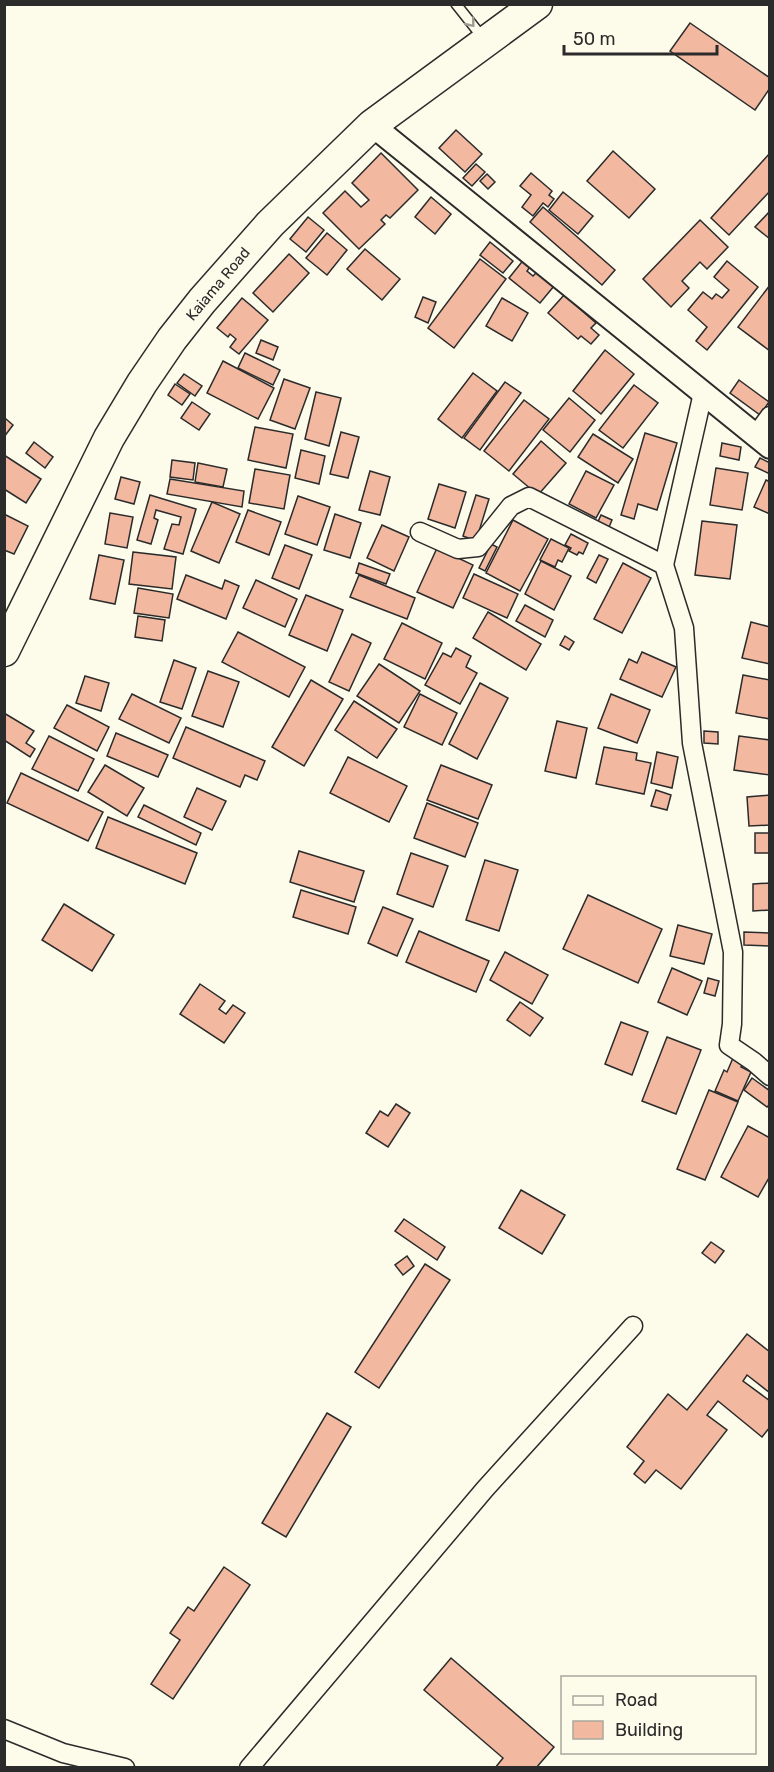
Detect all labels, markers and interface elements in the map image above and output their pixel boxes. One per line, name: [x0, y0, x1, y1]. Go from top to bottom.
one-way arrow: [464, 16, 475, 27]
scale bar: [564, 18, 717, 56]
text: 50 m: [573, 28, 616, 50]
street label: Kaiama Road: [182, 244, 254, 324]
legend: [561, 1676, 756, 1754]
text: Road: [615, 1689, 658, 1711]
text: Building: [615, 1719, 683, 1741]

